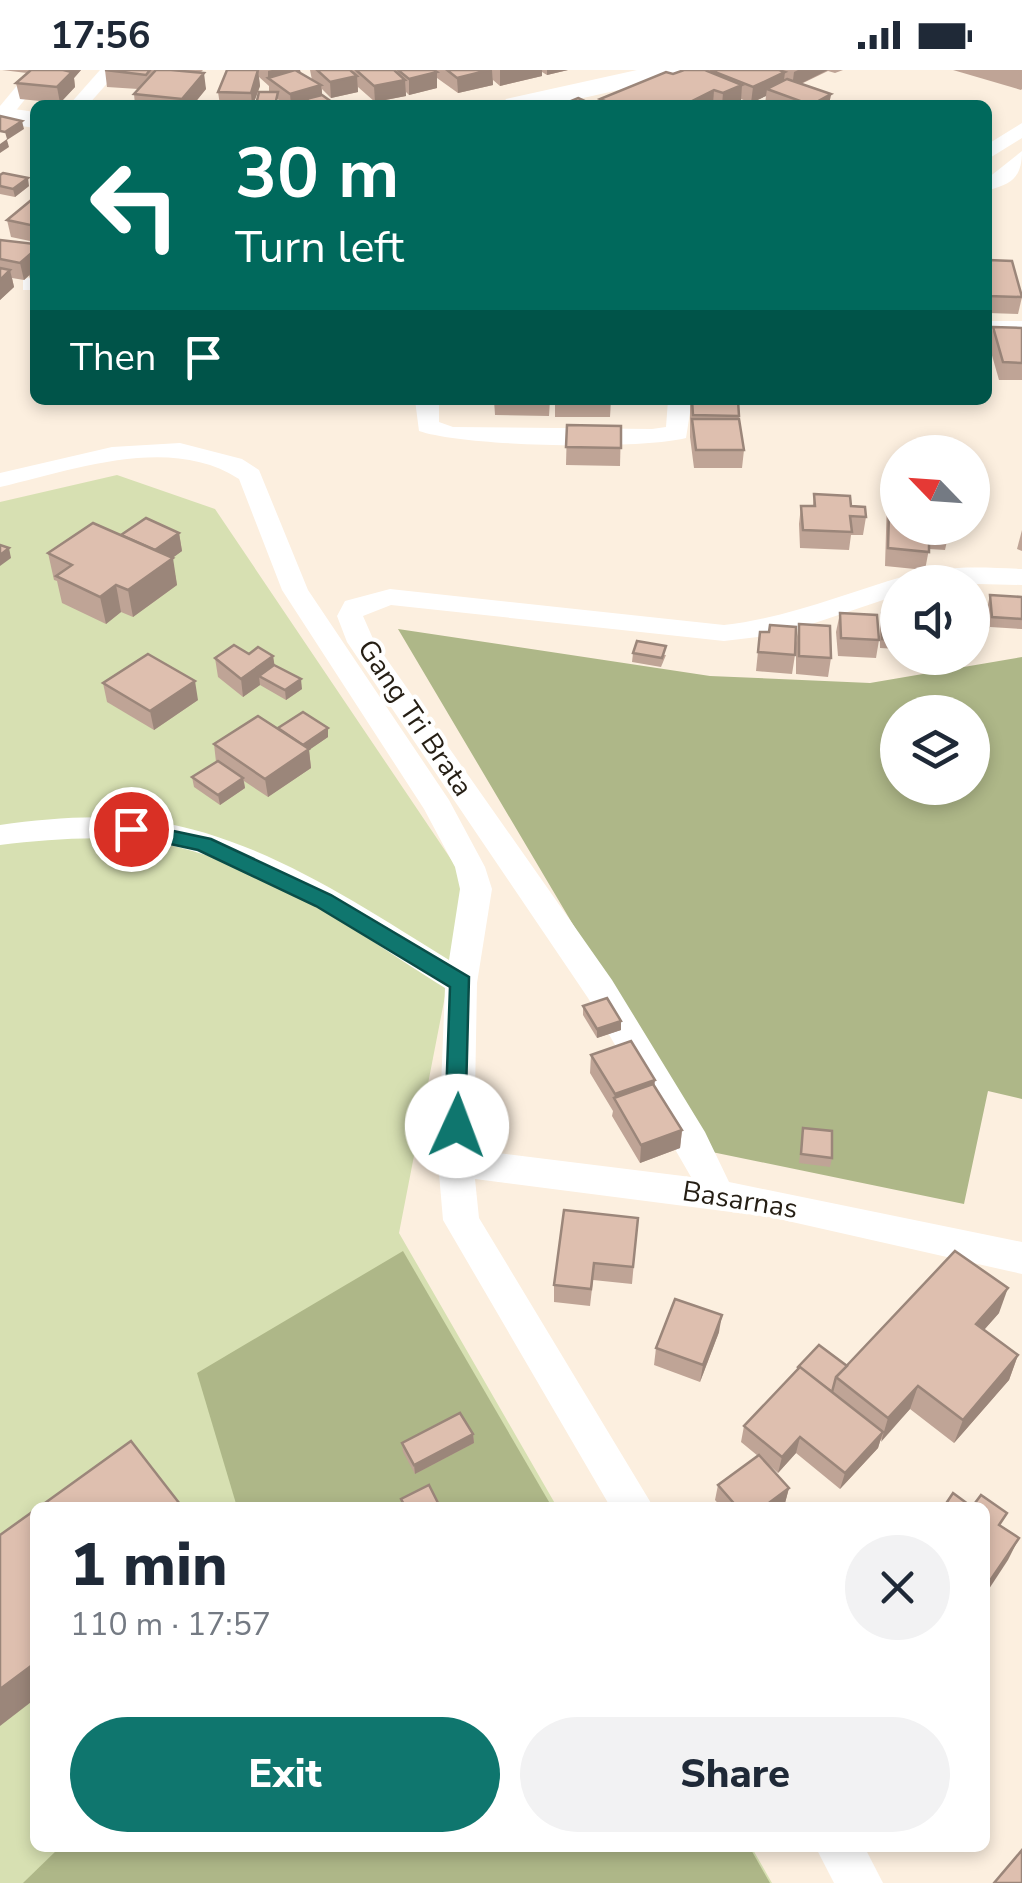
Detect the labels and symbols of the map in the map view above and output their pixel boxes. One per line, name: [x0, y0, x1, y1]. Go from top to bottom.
north arrow: [880, 435, 990, 545]
street label: Gang Tri Brata: [349, 632, 481, 804]
pin: [89, 787, 174, 872]
position arrow: [405, 1074, 509, 1178]
street label: Basarnas: [680, 1172, 800, 1228]

